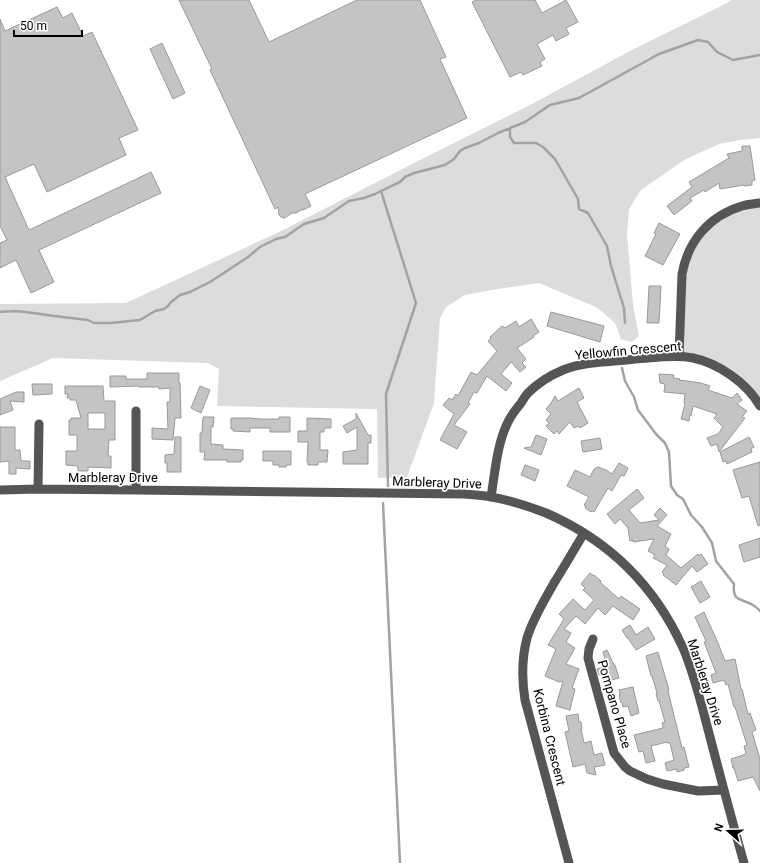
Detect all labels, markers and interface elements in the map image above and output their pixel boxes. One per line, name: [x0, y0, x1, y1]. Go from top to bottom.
scale bar: [14, 12, 82, 38]
text: 50 m: [20, 19, 47, 33]
street label: Yellowfin Crescent: [574, 338, 682, 363]
street label: Marbleray Drive: [68, 470, 158, 485]
street label: Marbleray Drive: [392, 473, 482, 492]
street label: Marbleray Drive: [685, 637, 727, 727]
street label: Pompano Place: [595, 658, 634, 750]
street label: Korbina Crescent: [530, 687, 569, 787]
north arrow: [708, 811, 748, 851]
text: N: [712, 822, 727, 834]

